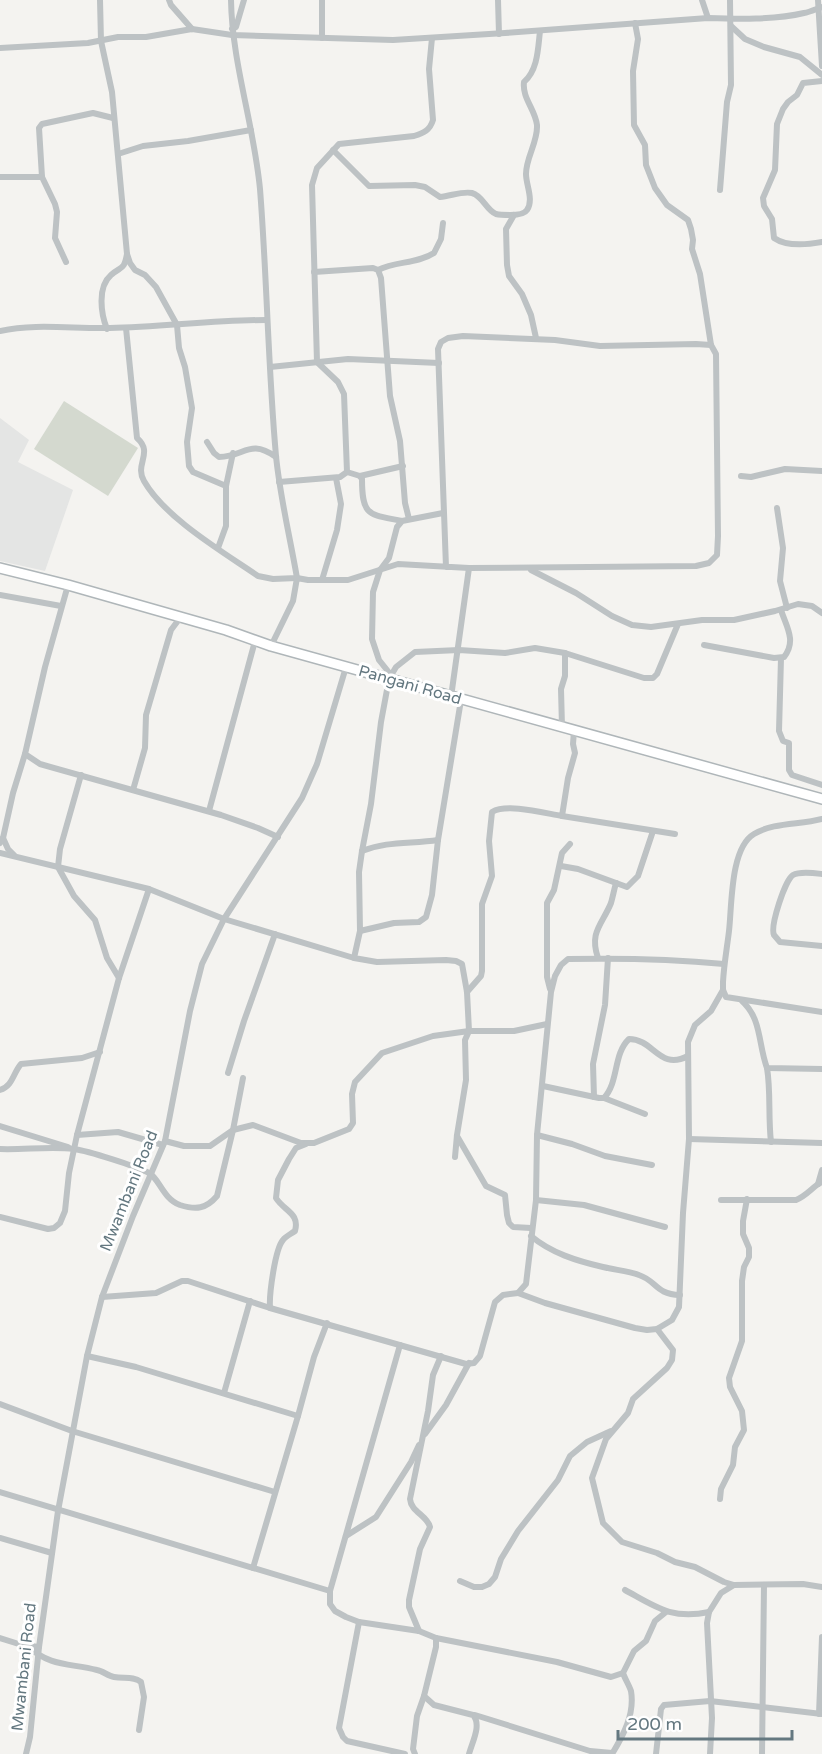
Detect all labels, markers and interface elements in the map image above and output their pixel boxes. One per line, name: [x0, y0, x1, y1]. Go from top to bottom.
street label: Pangani Road: [356, 661, 464, 709]
street label: Mwambani Road: [96, 1128, 162, 1254]
street label: Mwambani Road: [7, 1602, 41, 1732]
scale bar: [618, 1703, 792, 1741]
text: 200 m: [627, 1713, 682, 1735]

